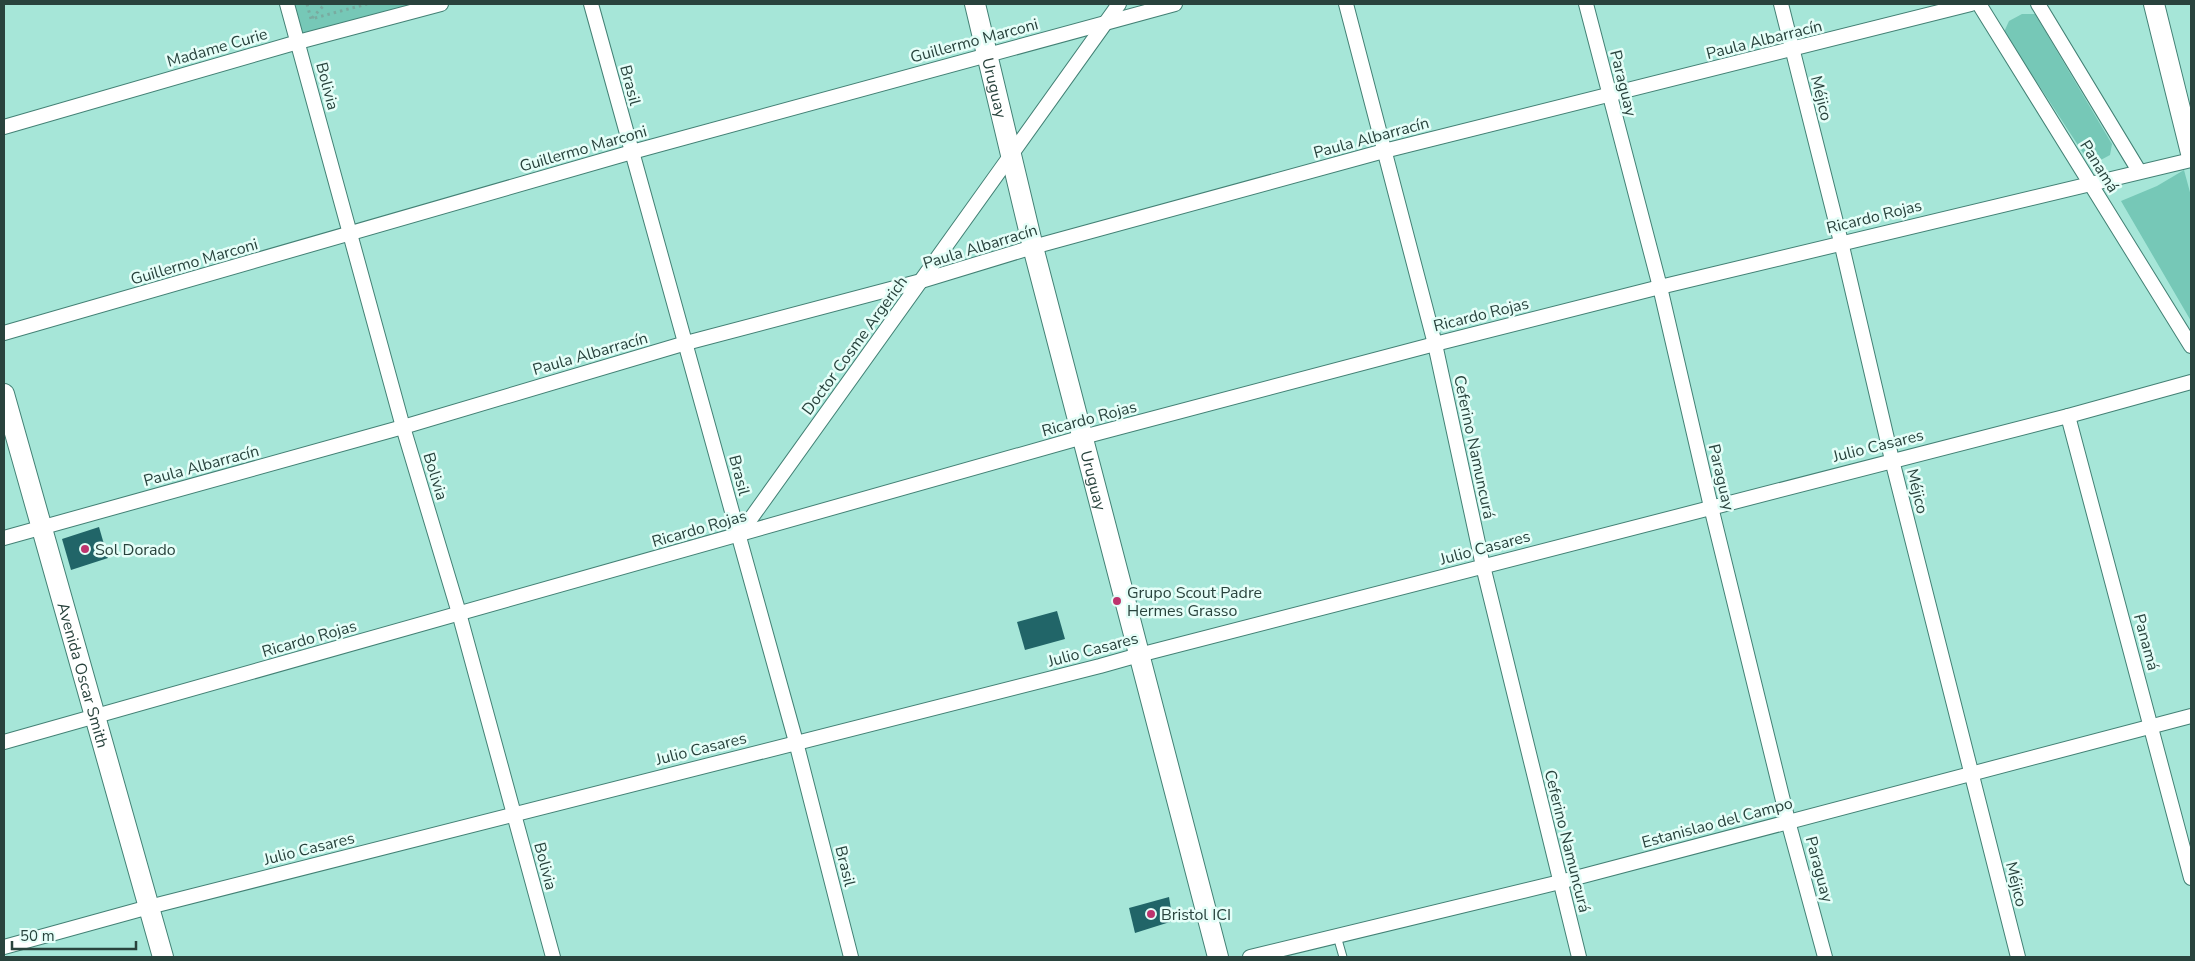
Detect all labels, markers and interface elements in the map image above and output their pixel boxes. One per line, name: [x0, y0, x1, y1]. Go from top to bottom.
street label: Guillermo Marconi: [908, 13, 1041, 69]
street label: Paula Albarracín: [1704, 15, 1825, 65]
street label: Madame Curie: [164, 23, 270, 73]
street label: Paraguay: [1604, 48, 1642, 119]
street label: Uruguay: [976, 55, 1012, 121]
street label: Bolivia: [310, 60, 344, 113]
street label: Brasil: [614, 63, 646, 108]
street label: Méjico: [1805, 73, 1837, 123]
street label: Paula Albarracín: [1311, 112, 1431, 164]
street label: Guillermo Marconi: [517, 120, 649, 178]
street label: Panamá: [2074, 136, 2124, 197]
street label: Ricardo Rojas: [1824, 194, 1924, 239]
street label: Paula Albarracín: [920, 219, 1040, 275]
street label: Guillermo Marconi: [128, 233, 260, 291]
street label: Doctor Cosme Argerich: [797, 272, 913, 419]
street label: Ricardo Rojas: [1431, 292, 1531, 337]
street label: Paula Albarracín: [530, 327, 650, 381]
street label: Ceferino Namuncurá: [1448, 373, 1500, 521]
street label: Ricardo Rojas: [1039, 396, 1139, 442]
street label: Julio Casares: [1830, 424, 1926, 468]
street label: Paula Albarracín: [141, 440, 261, 492]
street label: Paraguay: [1703, 442, 1739, 513]
street label: Uruguay: [1074, 448, 1111, 514]
street label: Bolivia: [417, 450, 453, 503]
street label: Brasil: [723, 453, 755, 498]
street label: Méjico: [1901, 466, 1933, 516]
street label: Ricardo Rojas: [649, 505, 749, 553]
street label: Julio Casares: [1437, 525, 1533, 571]
place label: Sol Dorado: [95, 539, 176, 561]
marker: Sol Dorado: [79, 543, 91, 555]
place label: Grupo Scout Padre Hermes Grasso: [1127, 582, 1262, 622]
marker: Grupo Scout Padre Hermes Grasso: [1111, 595, 1123, 607]
street label: Avenida Oscar Smith: [51, 600, 113, 751]
street label: Panamá: [2128, 611, 2164, 673]
street label: Ricardo Rojas: [259, 615, 359, 663]
street label: Julio Casares: [1045, 627, 1141, 673]
street label: Julio Casares: [653, 727, 749, 771]
street label: Ceferino Namuncurá: [1539, 768, 1595, 915]
street label: Estanislao del Campo: [1639, 792, 1795, 854]
street label: Julio Casares: [261, 827, 357, 871]
street label: Paraguay: [1800, 834, 1839, 905]
street label: Bolivia: [528, 840, 562, 893]
street label: Brasil: [829, 844, 861, 889]
street label: Méjico: [2000, 859, 2032, 909]
place label: Bristol ICI: [1161, 904, 1231, 926]
marker: Bristol ICI: [1145, 908, 1157, 920]
scale bar: [12, 918, 136, 950]
text: 50 m: [20, 926, 55, 946]

